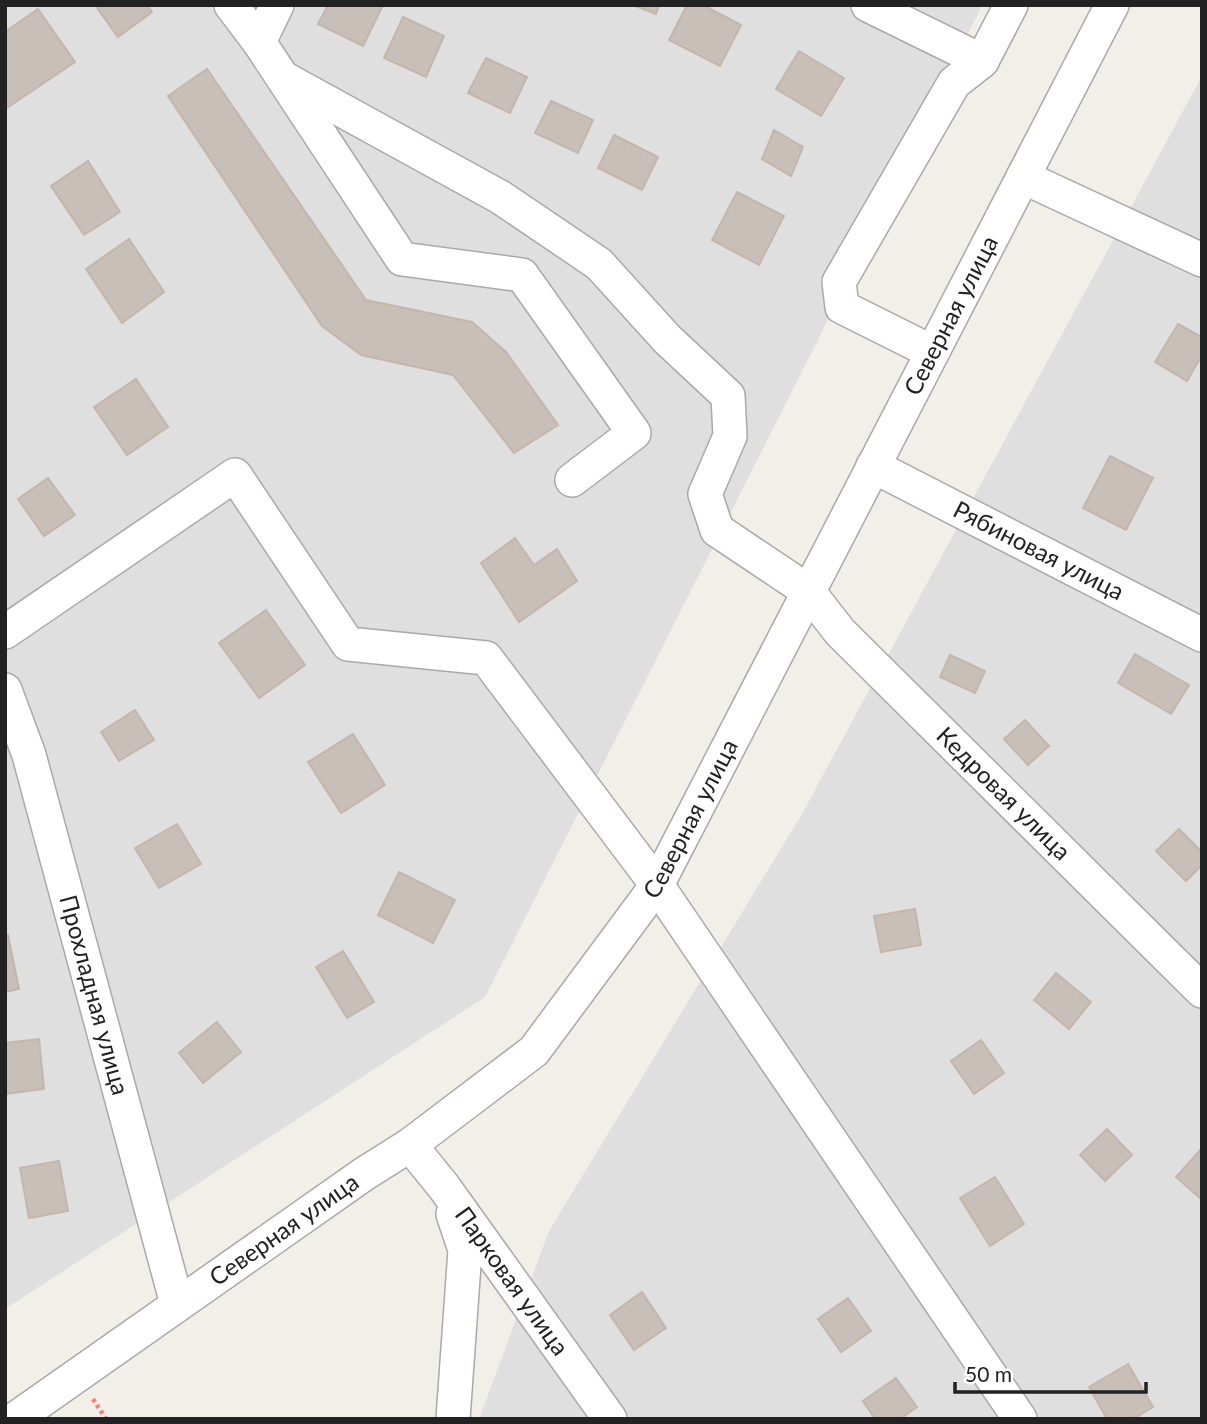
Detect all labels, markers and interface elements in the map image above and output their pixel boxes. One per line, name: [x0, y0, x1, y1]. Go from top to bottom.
street label: Северная улица: [897, 230, 1003, 400]
street label: Рябиновая улица: [949, 494, 1129, 606]
street label: Кедровая улица: [931, 720, 1077, 866]
street label: Северная улица: [636, 734, 743, 904]
street label: Прохладная улица: [54, 892, 136, 1098]
street label: Северная улица: [203, 1166, 364, 1291]
street label: Парковая улица: [450, 1201, 576, 1360]
scale bar: [955, 1350, 1146, 1394]
text: 50 m: [965, 1361, 1012, 1386]

